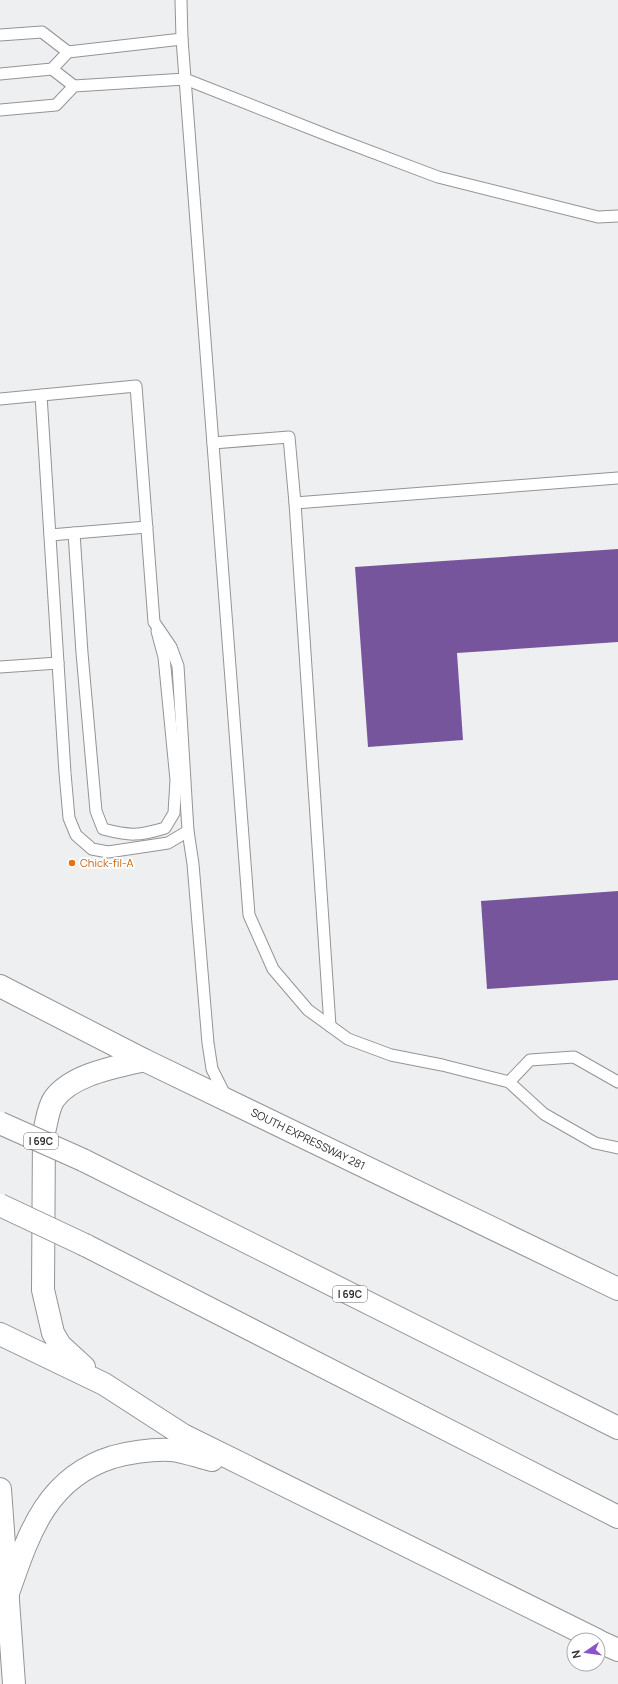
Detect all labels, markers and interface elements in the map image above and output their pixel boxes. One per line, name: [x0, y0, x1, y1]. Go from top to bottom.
place label: Chick-fil-A: [80, 855, 133, 870]
marker: Chick-fil-A: [67, 858, 77, 868]
street label: SOUTH EXPRESSWAY 281: [249, 1104, 368, 1173]
road number: I 69C: [24, 1133, 58, 1149]
road number: I 69C: [333, 1286, 367, 1302]
north arrow: [566, 1632, 606, 1672]
text: N: [568, 1649, 584, 1660]

